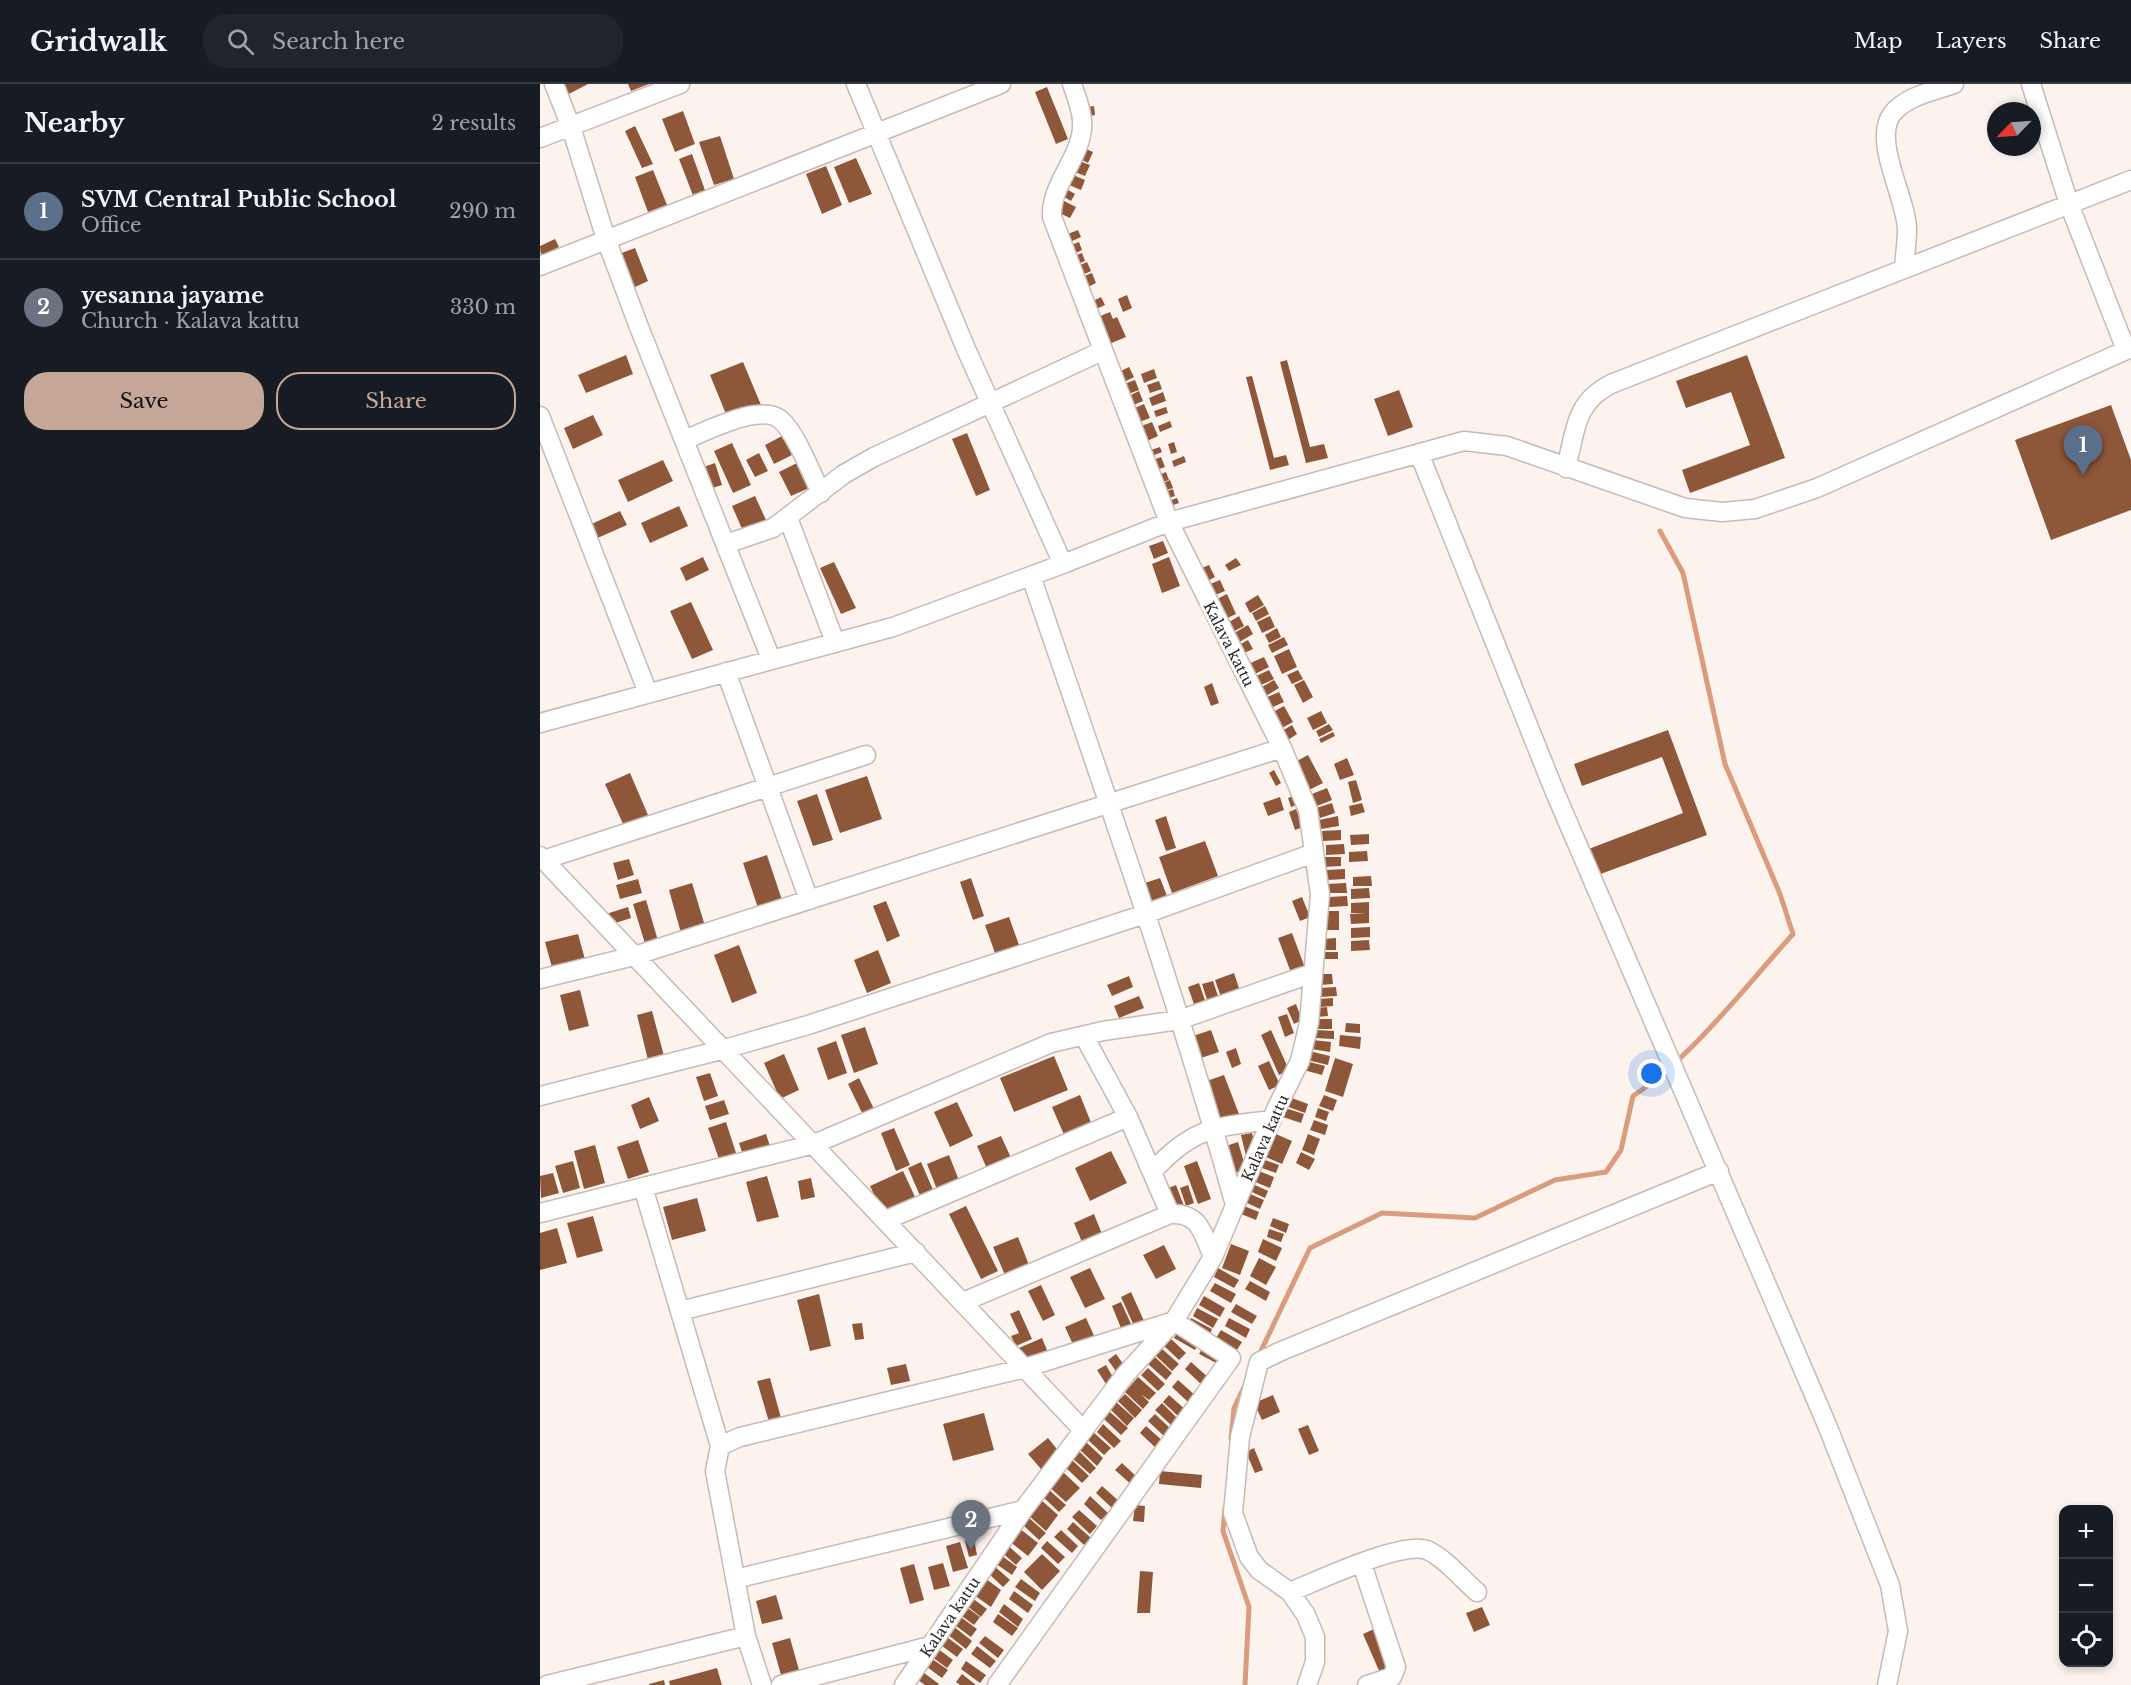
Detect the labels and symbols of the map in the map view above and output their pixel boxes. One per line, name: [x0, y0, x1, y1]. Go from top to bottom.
north arrow: [1987, 102, 2041, 156]
pin: 1: [2064, 426, 2102, 475]
street label: Kalava kattu: [1199, 598, 1259, 690]
your location: [1637, 1059, 1666, 1088]
street label: Kalava kattu: [1237, 1092, 1293, 1184]
pin: 2: [952, 1500, 990, 1550]
street label: Kalava kattu: [916, 1573, 984, 1661]

